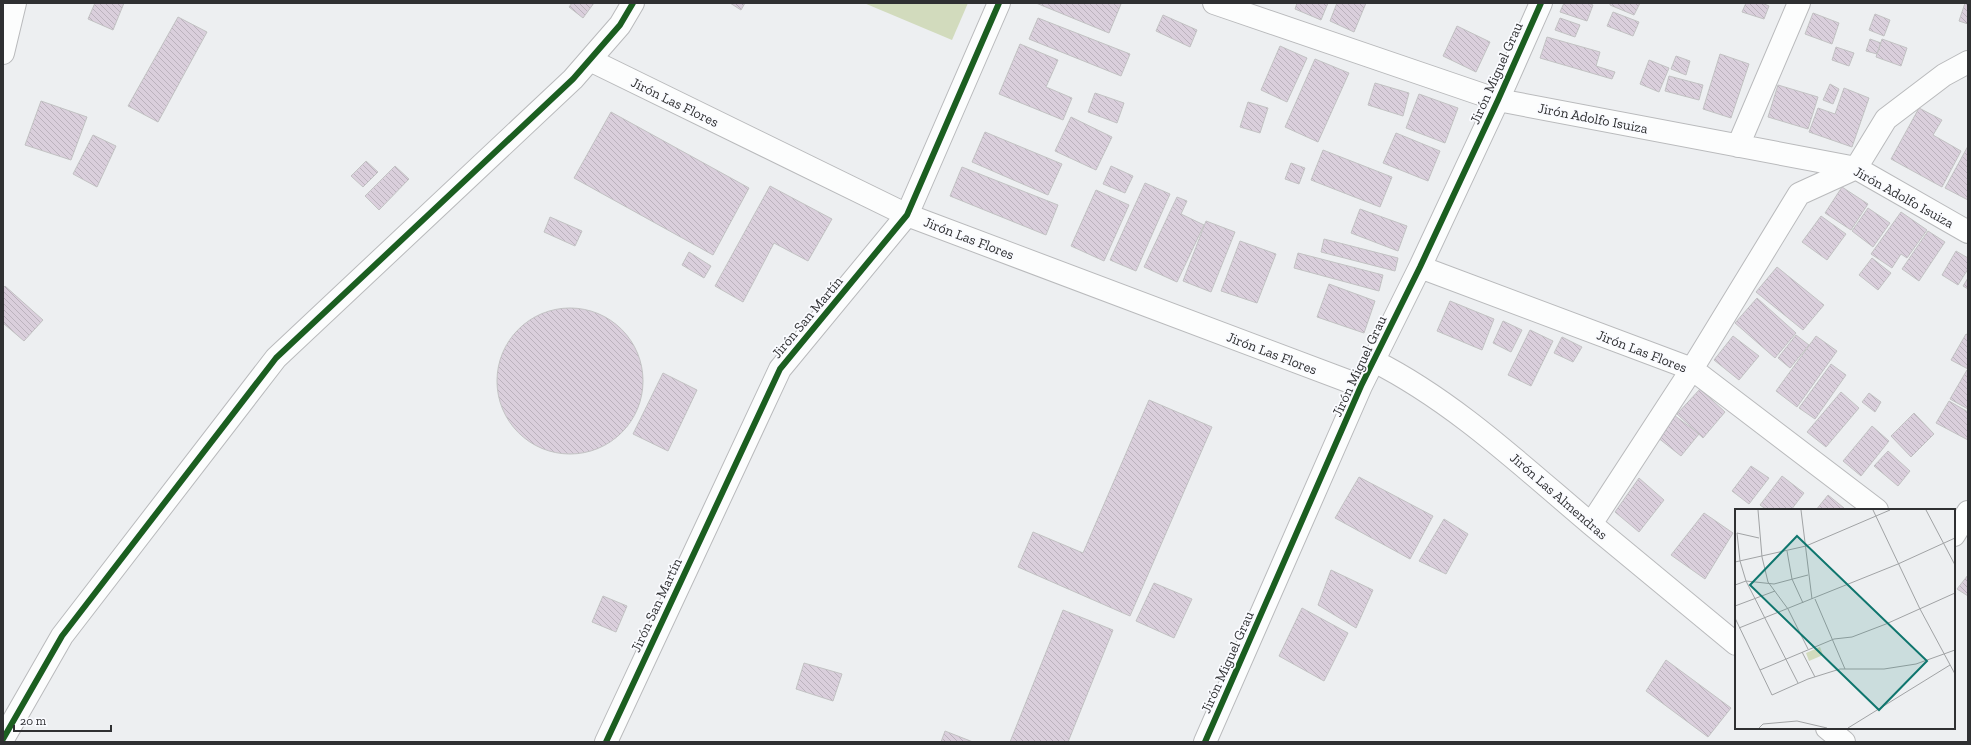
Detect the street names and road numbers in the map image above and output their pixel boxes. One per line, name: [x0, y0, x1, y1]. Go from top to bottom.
street label: Jirón Miguel Grau: [1466, 19, 1527, 127]
street label: Jirón Las Flores: [628, 74, 721, 131]
street label: Jirón Adolfo Isuiza: [1536, 99, 1650, 138]
street label: Jirón Adolfo Isuiza: [1851, 163, 1957, 232]
street label: Jirón Las Flores: [921, 213, 1016, 263]
street label: Jirón San Martín: [768, 273, 847, 362]
street label: Jirón Miguel Grau: [1329, 313, 1390, 420]
street label: Jirón Las Flores: [1594, 326, 1689, 376]
street label: Jirón Las Flores: [1224, 328, 1319, 378]
street label: Jirón Las Almendras: [1506, 449, 1611, 543]
street label: Jirón San Martín: [627, 556, 686, 655]
street label: Jirón Miguel Grau: [1197, 608, 1258, 716]

